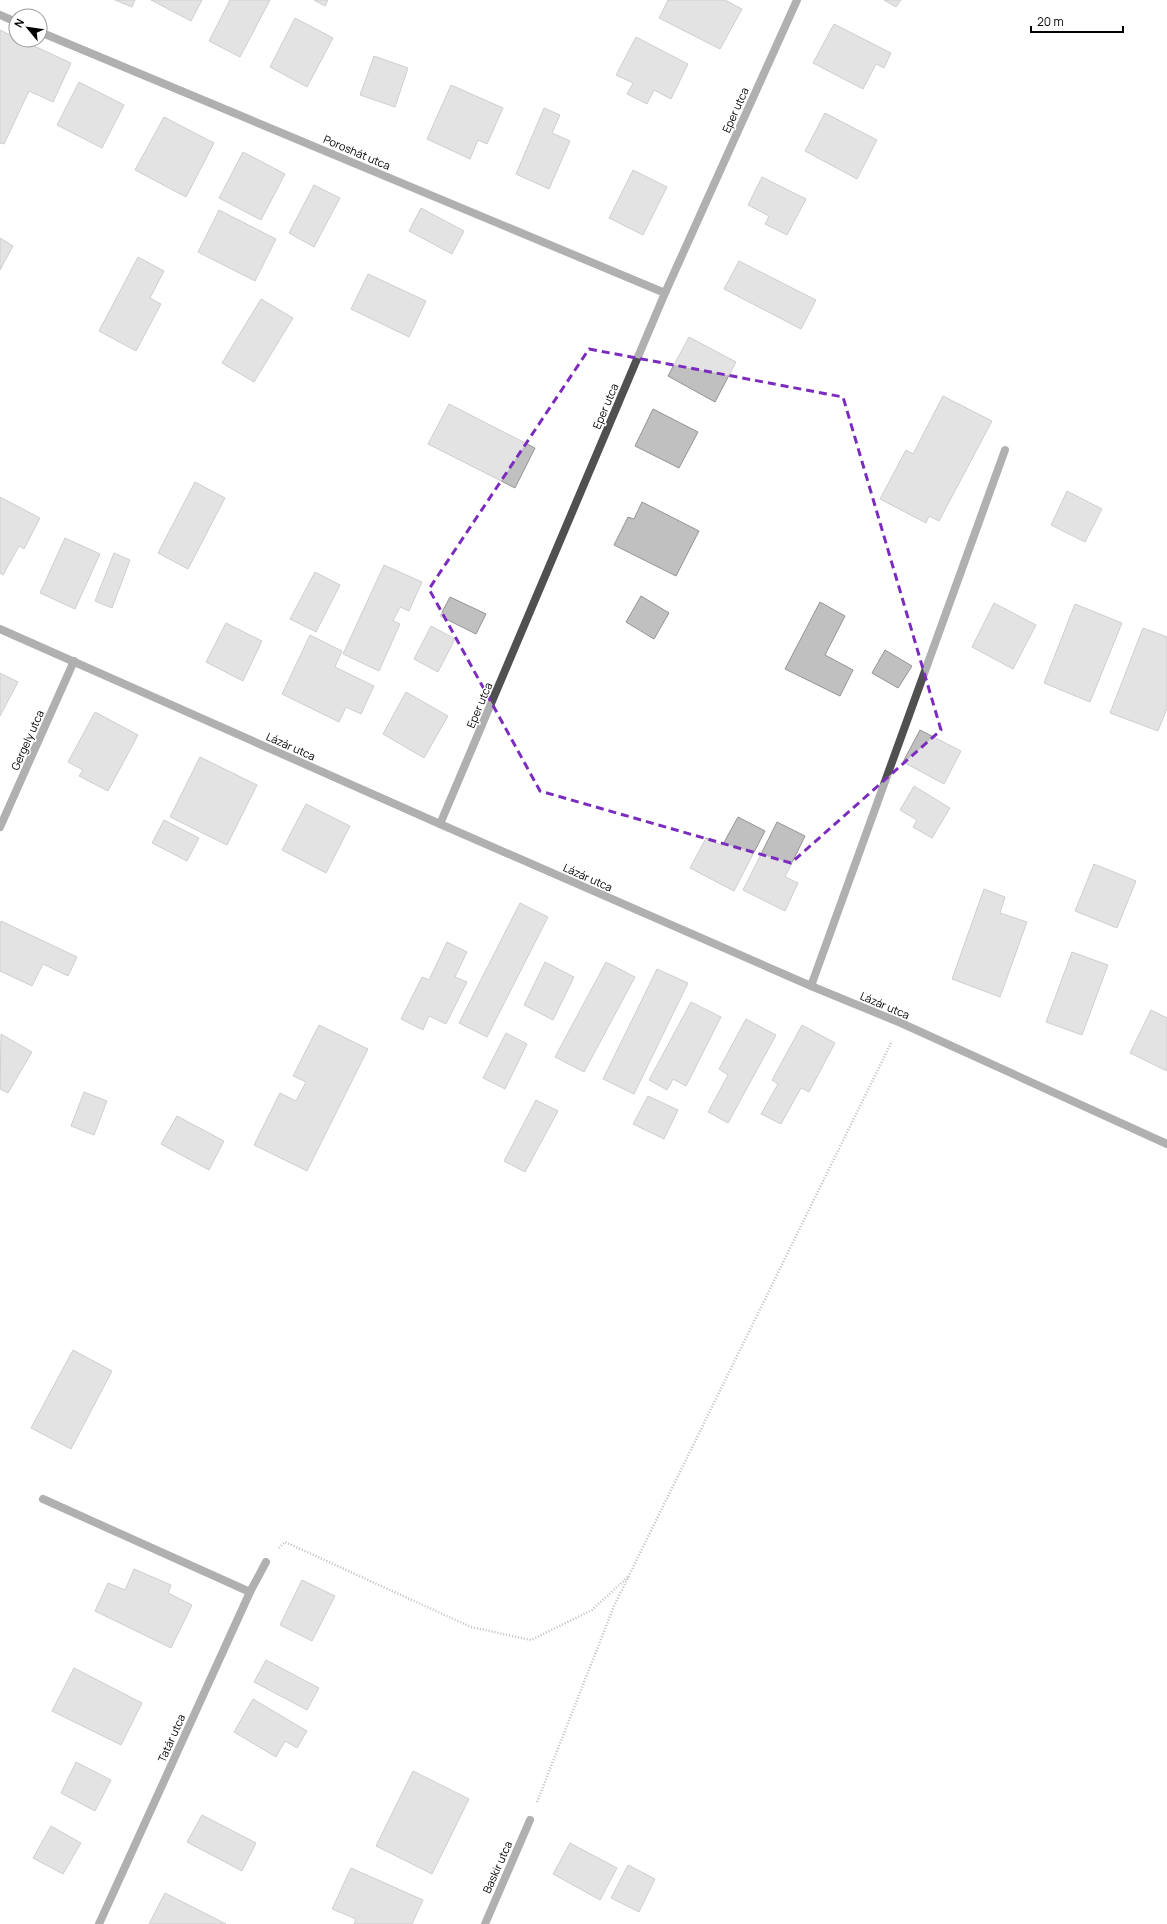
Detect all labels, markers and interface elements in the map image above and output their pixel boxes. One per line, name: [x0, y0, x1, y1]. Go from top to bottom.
north arrow: [8, 8, 48, 48]
scale bar: [1031, 8, 1123, 34]
text: 20 m: [1037, 13, 1064, 30]
text: N: [10, 16, 27, 30]
street label: Eper utca: [718, 85, 752, 135]
street label: Poroshát utca: [321, 131, 393, 173]
street label: Eper utca: [589, 381, 621, 431]
street label: Eper utca: [463, 680, 495, 730]
street label: Gergely utca: [7, 708, 47, 772]
street label: Lázár utca: [264, 728, 318, 764]
street label: Lázár utca: [561, 859, 615, 895]
street label: Lázár utca: [858, 988, 912, 1022]
street label: Tatár utca: [154, 1711, 188, 1765]
street label: Baskir utca: [479, 1839, 515, 1895]

